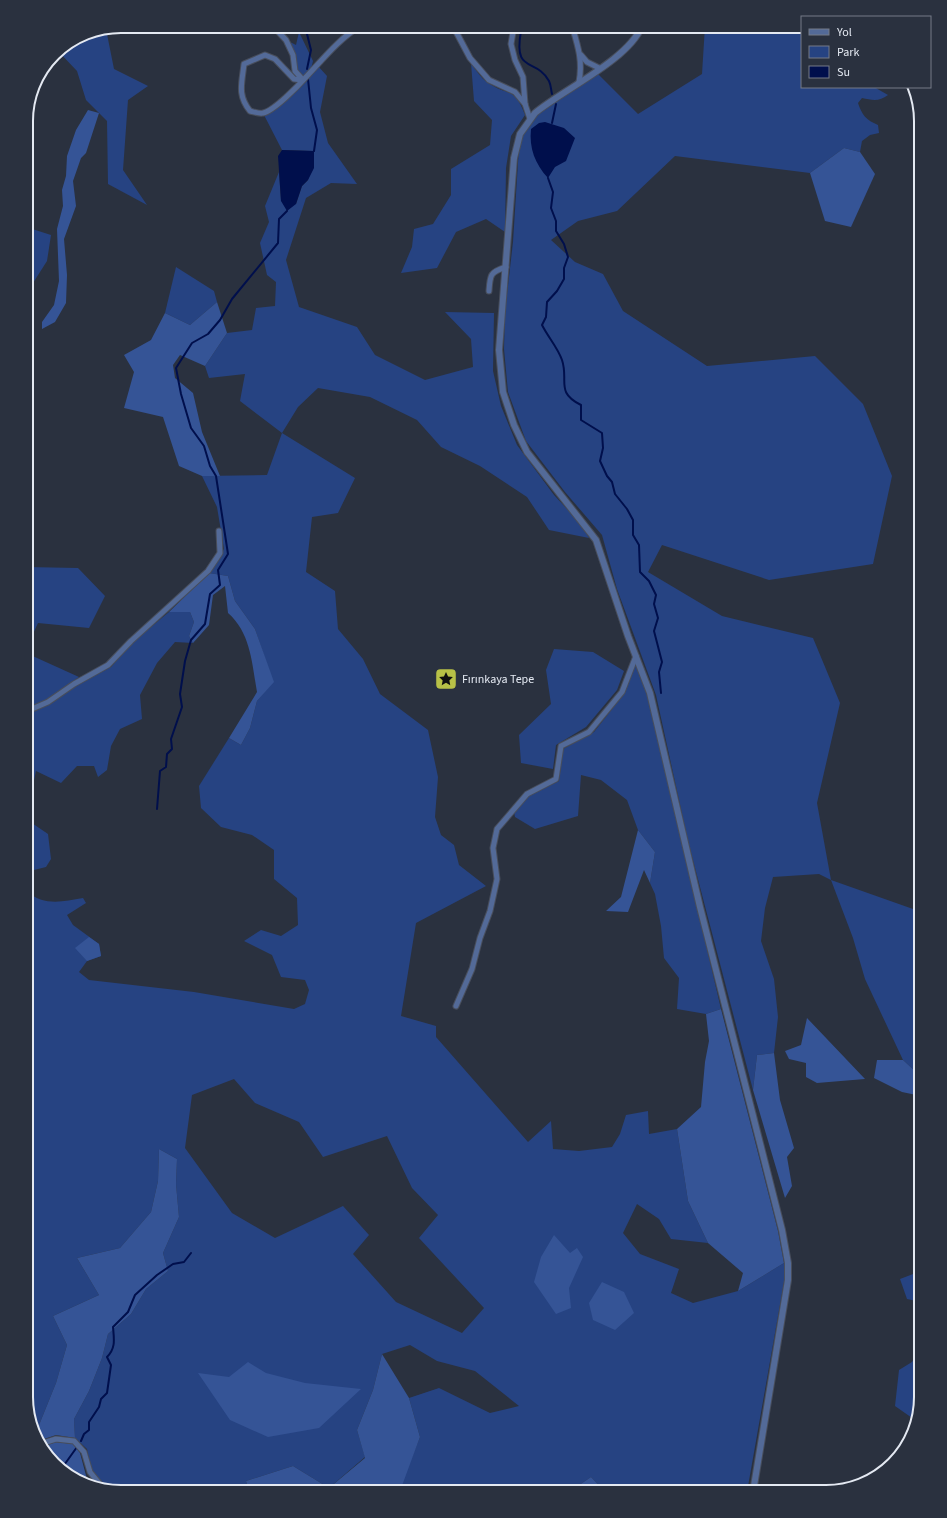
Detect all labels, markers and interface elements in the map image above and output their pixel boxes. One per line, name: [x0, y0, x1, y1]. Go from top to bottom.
legend: [801, 16, 931, 88]
text: Yol: [836, 24, 852, 41]
text: Park: [837, 44, 859, 61]
text: Su: [837, 64, 850, 81]
place icon: Fırınkaya Tepe: [433, 666, 459, 692]
place label: Fırınkaya Tepe: [462, 671, 534, 688]

